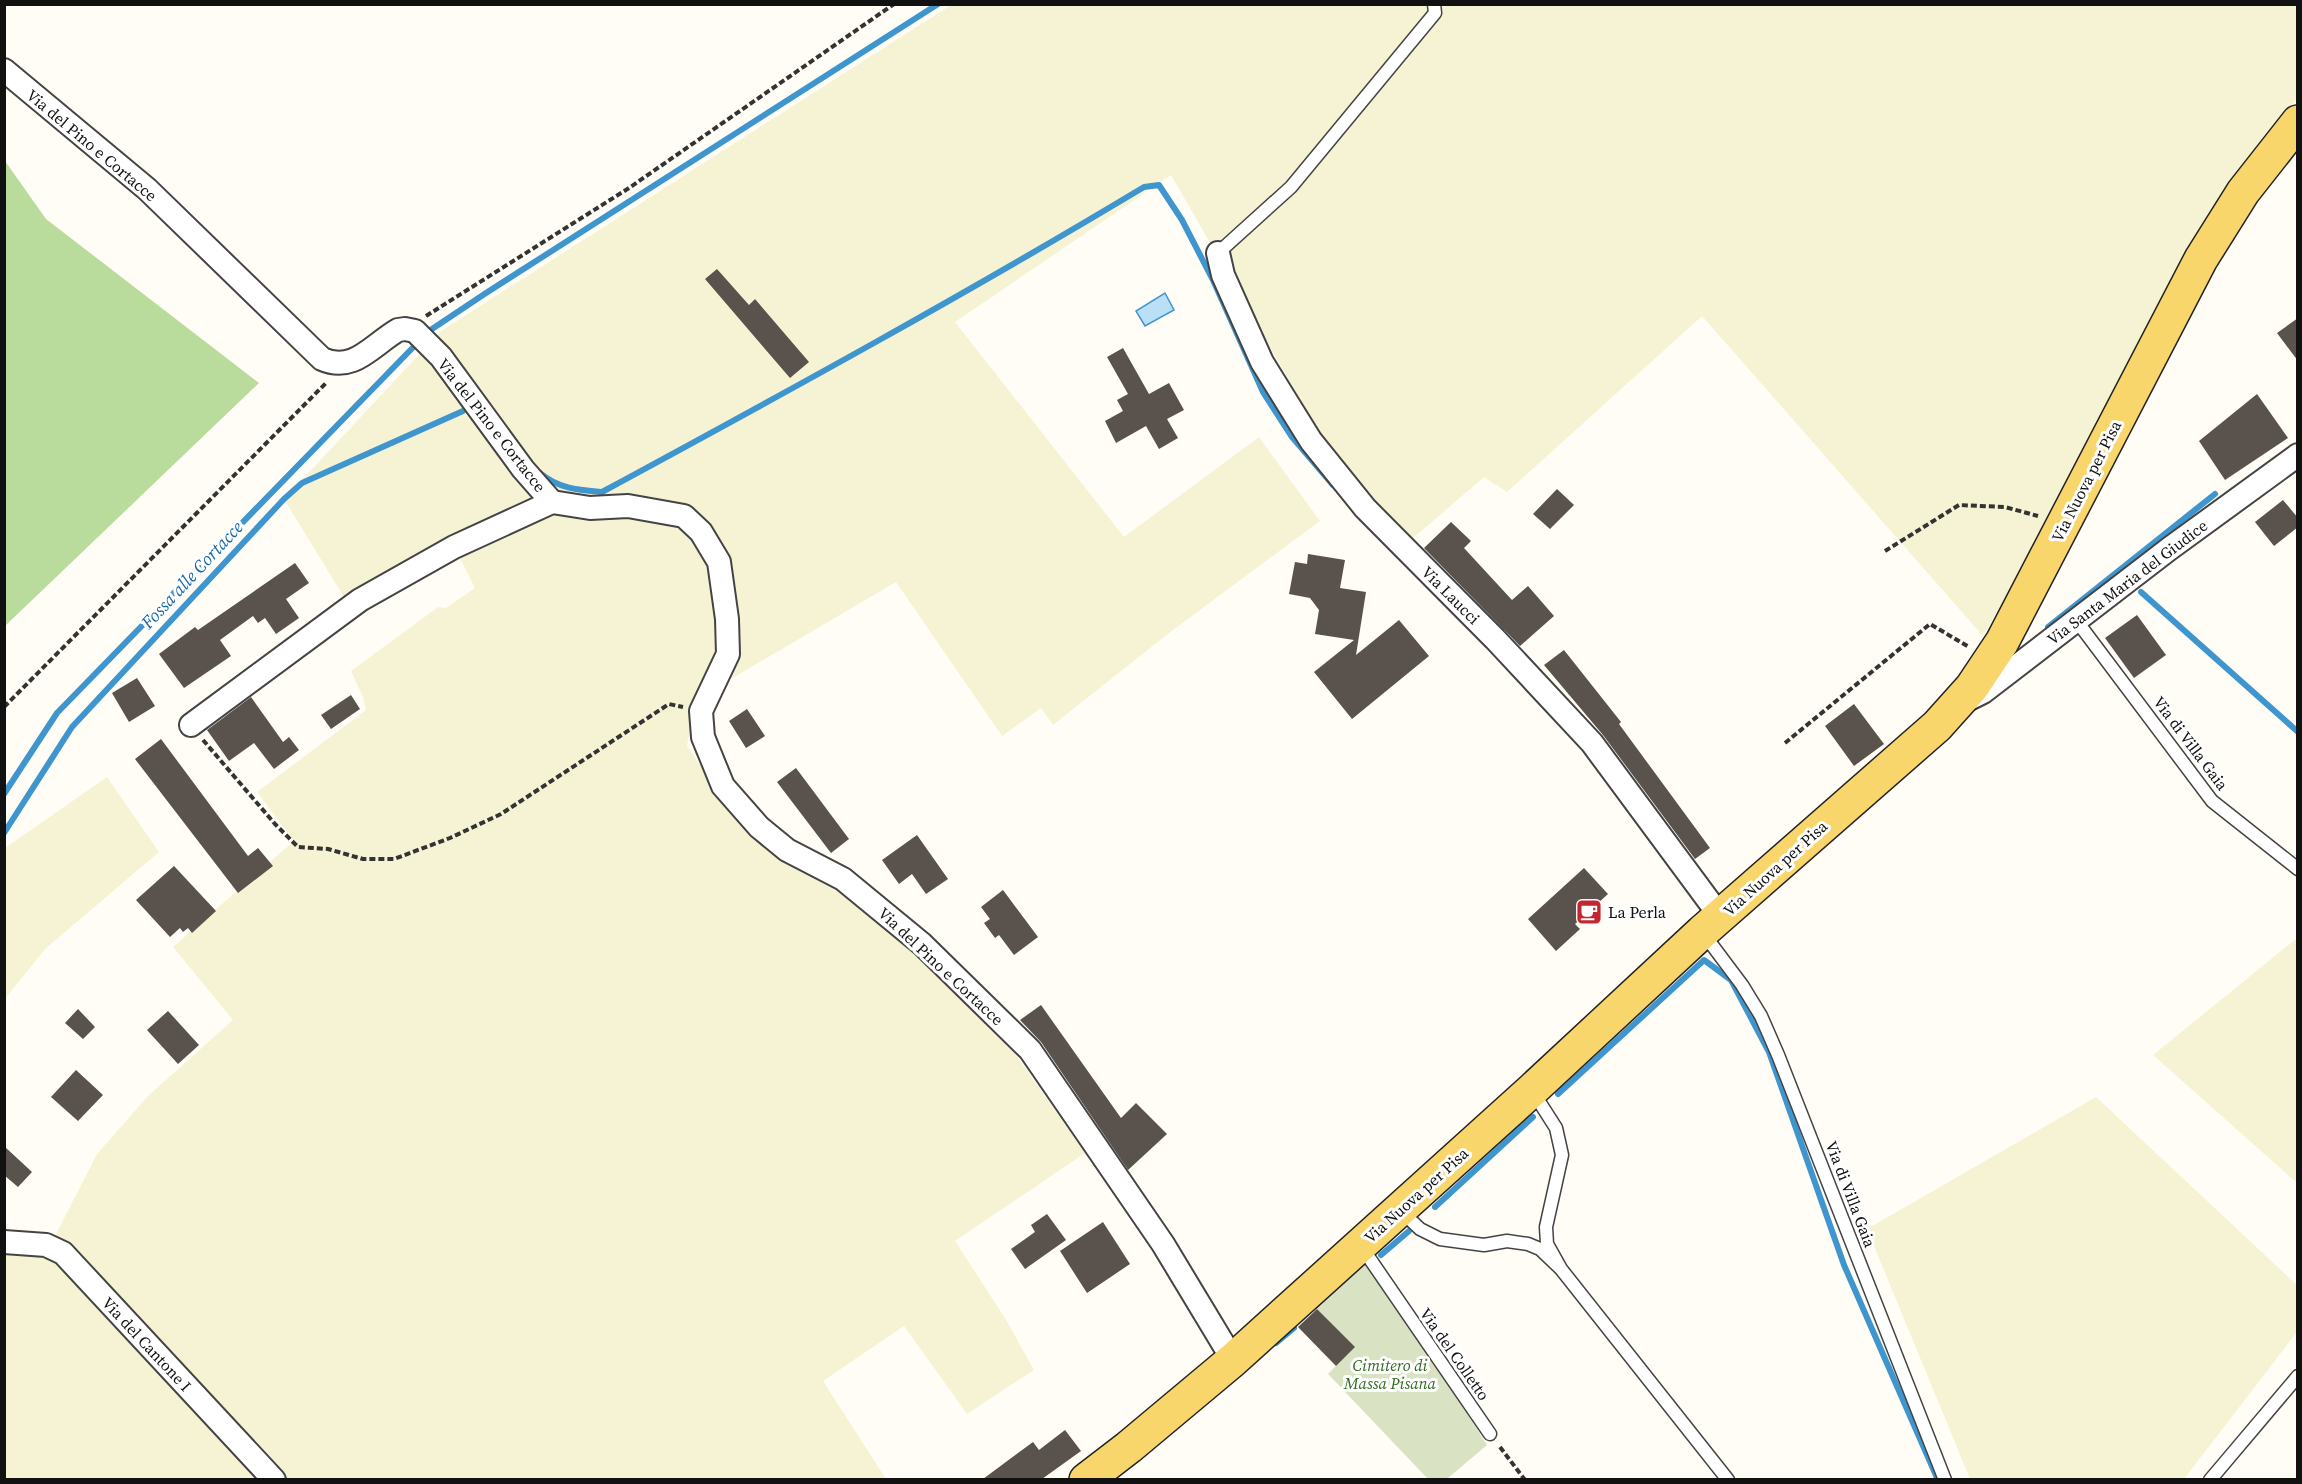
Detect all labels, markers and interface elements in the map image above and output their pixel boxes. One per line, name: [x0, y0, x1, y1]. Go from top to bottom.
street label: Via del Pino e Cortacce: [22, 84, 162, 206]
street label: Via del Pino e Cortacce: [433, 354, 551, 496]
street label: Via Nuova per Pisa: [2046, 416, 2126, 545]
street label: Via Santa Maria del Giudice: [2042, 514, 2212, 650]
water label: Fossa alle Cortacce: [134, 515, 249, 635]
street label: Via Laucci: [1417, 561, 1485, 629]
street label: Via di Villa Gaia: [2148, 692, 2234, 795]
street label: Via Nuova per Pisa: [1718, 815, 1833, 921]
cafe icon: La Perla: [1574, 897, 1604, 927]
place label: La Perla: [1608, 901, 1667, 923]
street label: Via del Pino e Cortacce: [874, 902, 1008, 1030]
street label: Via di Villa Gaia: [1821, 1138, 1882, 1251]
street label: Via Nuova per Pisa: [1359, 1142, 1474, 1248]
street label: Via del Cantone I: [97, 1292, 197, 1396]
street label: Via del Colletto: [1415, 1303, 1495, 1405]
park label: Cimitero di Massa Pisana: [1343, 1354, 1437, 1394]

